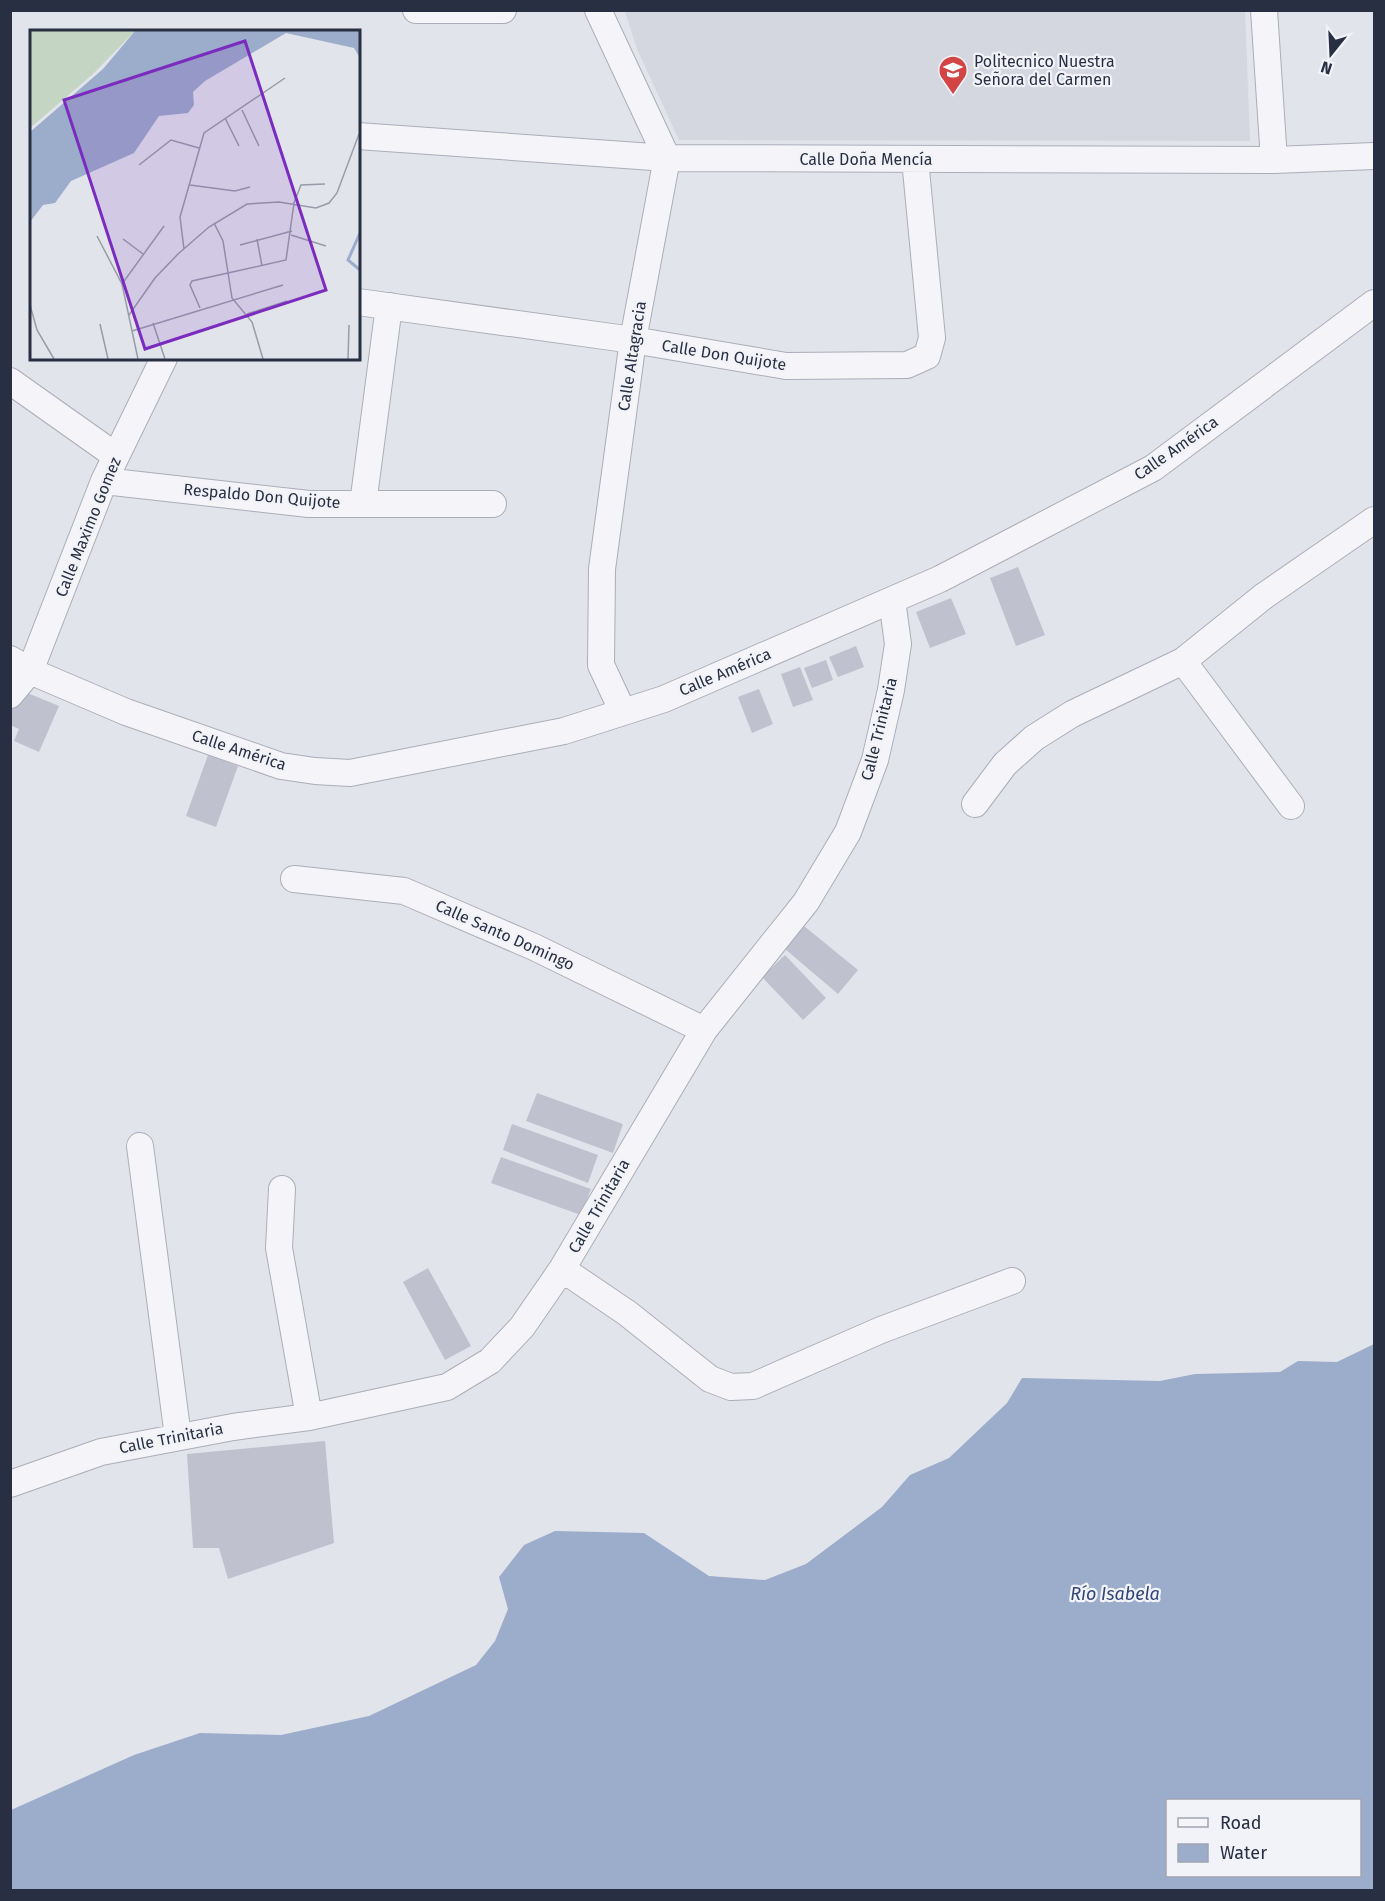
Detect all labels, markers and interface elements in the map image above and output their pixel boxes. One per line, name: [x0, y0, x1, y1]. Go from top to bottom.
north arrow: [1301, 24, 1361, 84]
inset map: [30, 30, 360, 360]
place label: Politecnico Nuestra Señora del Carmen: [974, 52, 1115, 89]
school or university icon: Politecnico Nuestra Señora del Carmen: [937, 54, 969, 96]
text: N: [1319, 57, 1334, 78]
street label: Calle Doña Mencía: [800, 150, 932, 169]
street label: Calle Altagracia: [614, 300, 650, 412]
street label: Calle Don Quijote: [660, 336, 788, 374]
street label: Calle América: [1130, 412, 1222, 484]
street label: Calle Maximo Gomez: [51, 454, 125, 600]
street label: Respaldo Don Quijote: [183, 480, 341, 512]
street label: Calle América: [676, 644, 774, 700]
street label: Calle Trinitaria: [857, 675, 901, 783]
street label: Calle América: [189, 726, 289, 774]
street label: Calle Santo Domingo: [433, 896, 577, 974]
street label: Calle Trinitaria: [564, 1155, 634, 1257]
street label: Calle Trinitaria: [117, 1419, 225, 1457]
water label: Río Isabela: [1070, 1583, 1160, 1605]
legend: [1166, 1799, 1361, 1877]
text: Road: [1220, 1812, 1262, 1834]
text: Water: [1220, 1842, 1267, 1864]

